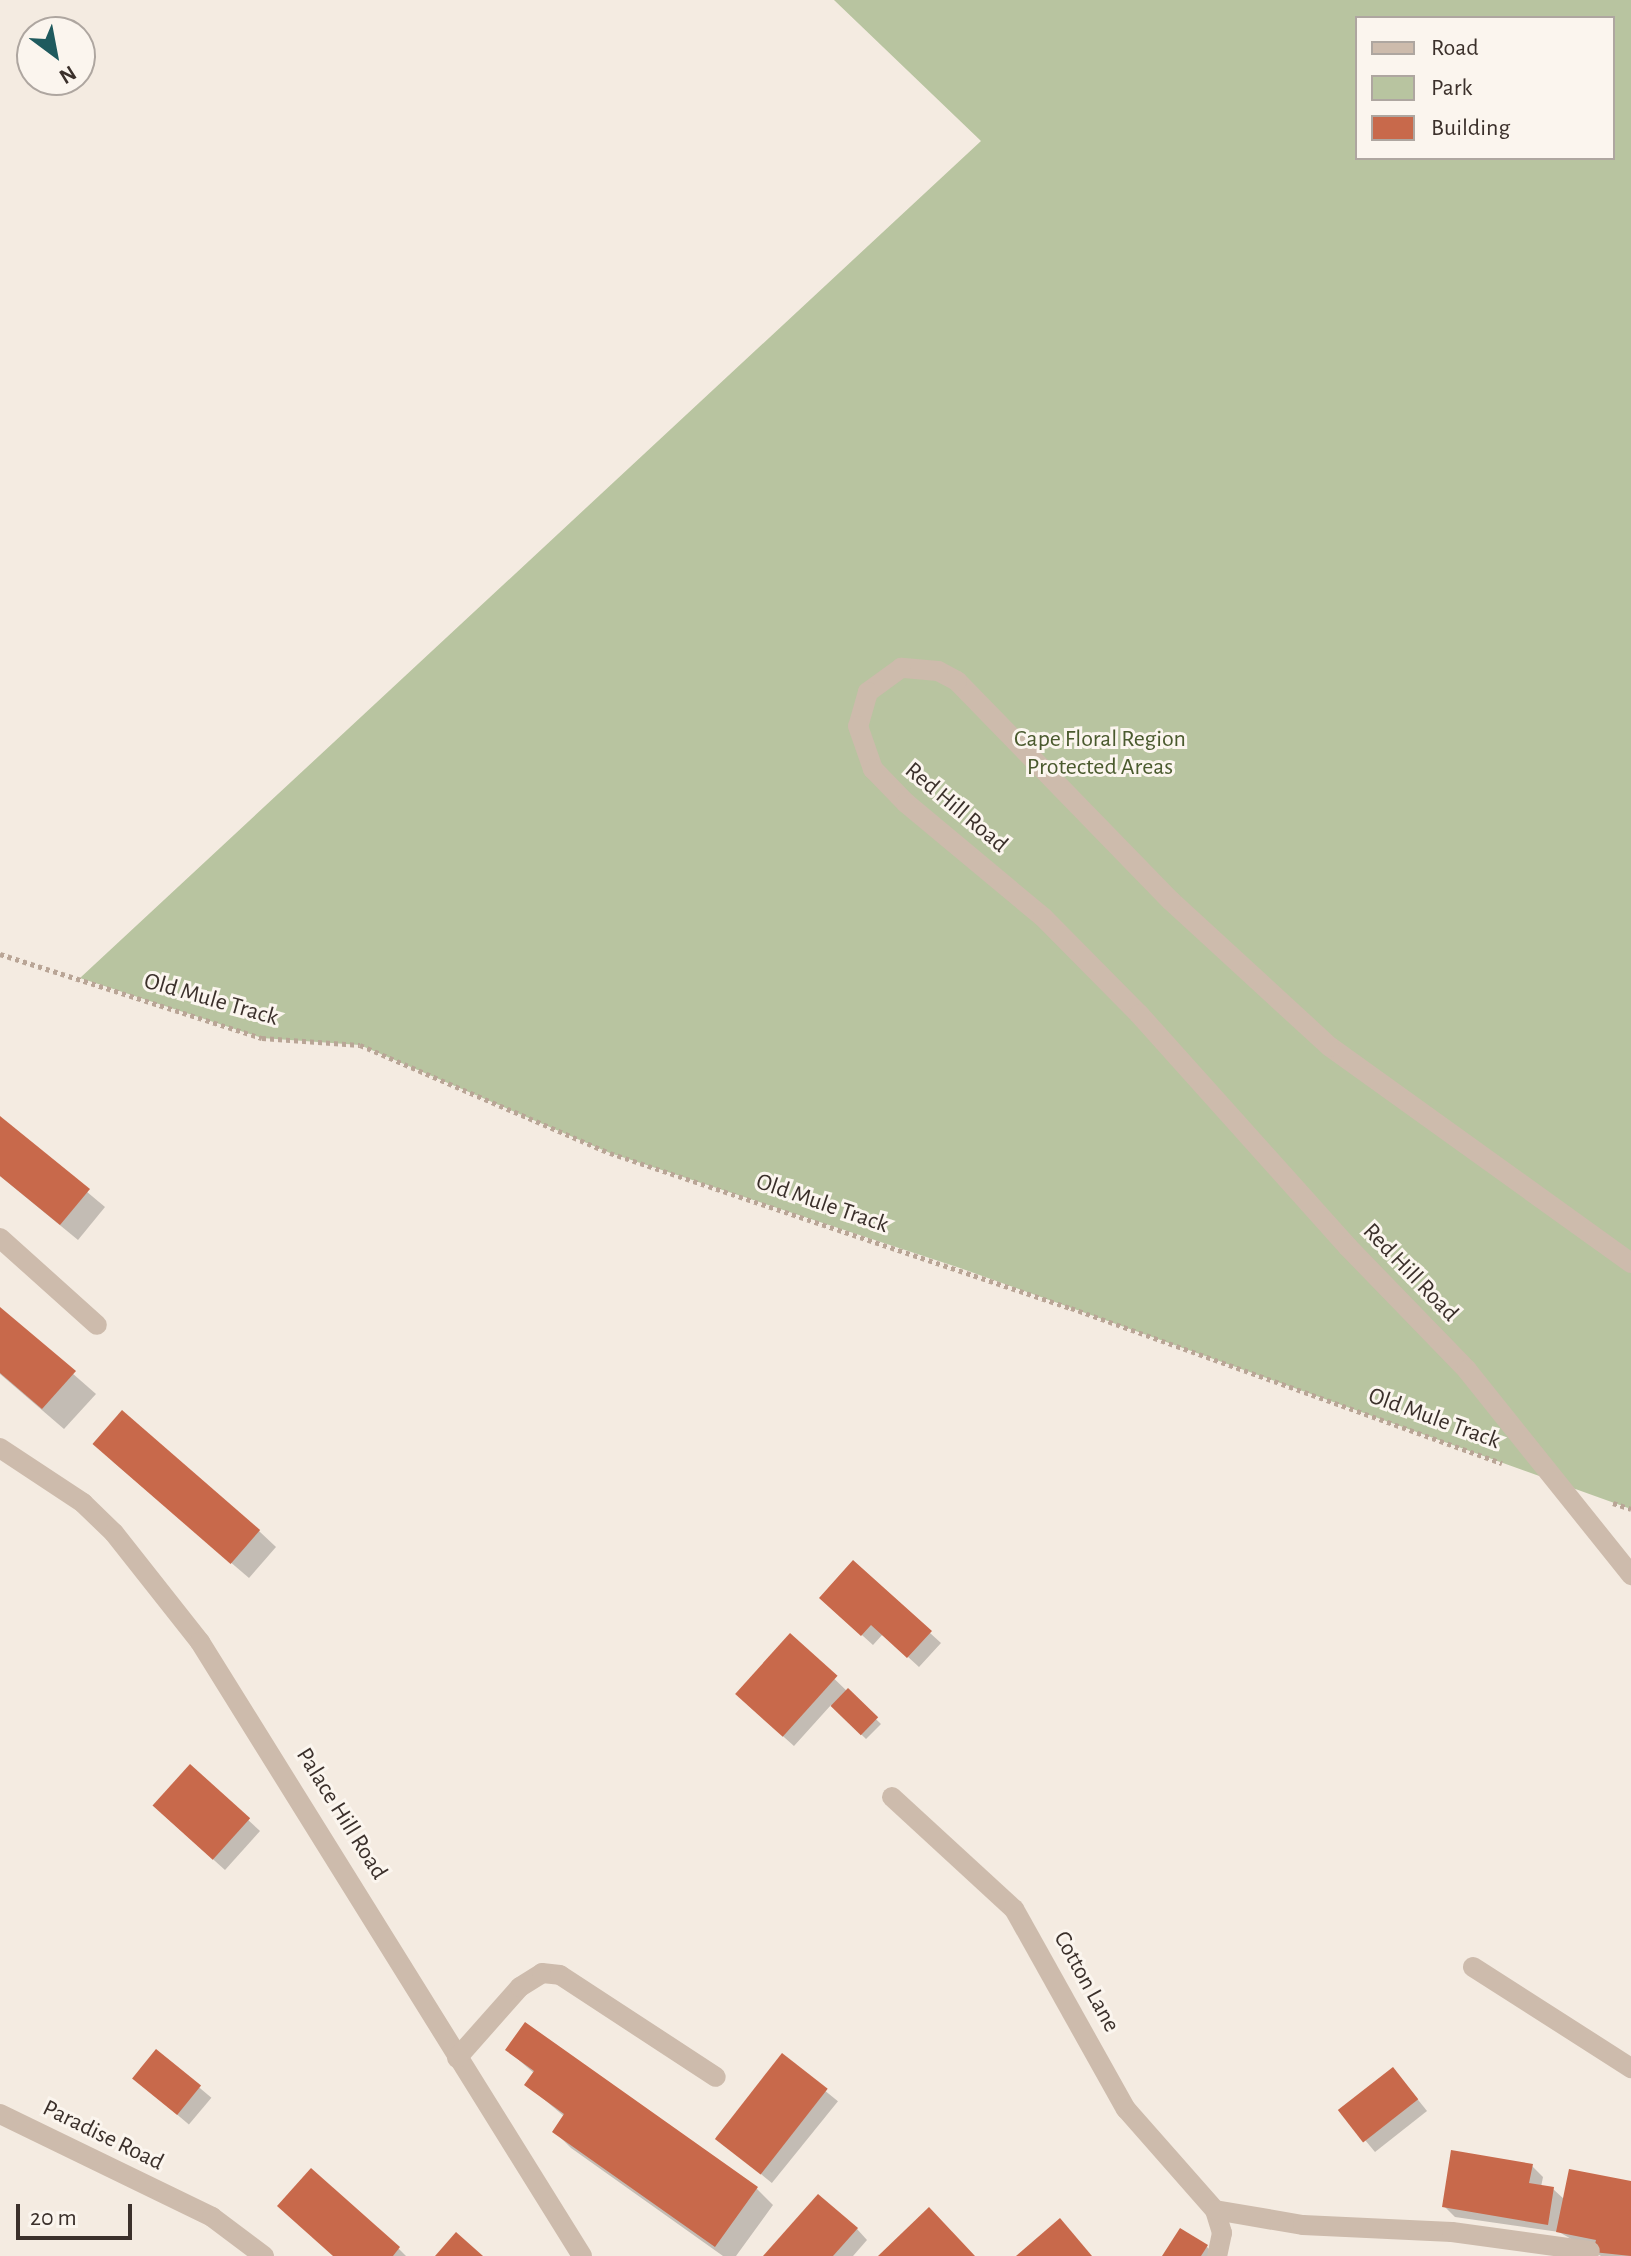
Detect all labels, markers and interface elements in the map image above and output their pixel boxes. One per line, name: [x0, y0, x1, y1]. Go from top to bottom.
north arrow: [16, 16, 96, 96]
legend: [1355, 16, 1615, 160]
text: Road: [1431, 36, 1479, 60]
text: N: [55, 61, 80, 88]
text: Park: [1431, 76, 1472, 100]
text: Building: [1431, 116, 1510, 140]
park label: Cape Floral Region Protected Areas: [1014, 726, 1186, 782]
street label: Red Hill Road: [899, 757, 1013, 859]
street label: Old Mule Track: [141, 967, 281, 1033]
street label: Old Mule Track: [752, 1168, 892, 1240]
street label: Red Hill Road: [1356, 1218, 1464, 1328]
street label: Old Mule Track: [1364, 1382, 1504, 1456]
street label: Palace Hill Road: [289, 1743, 393, 1885]
street label: Cotton Lane: [1047, 1927, 1125, 2037]
street label: Paradise Road: [38, 2094, 168, 2178]
scale bar: [20, 2188, 136, 2238]
text: 20 m: [30, 2206, 77, 2230]

